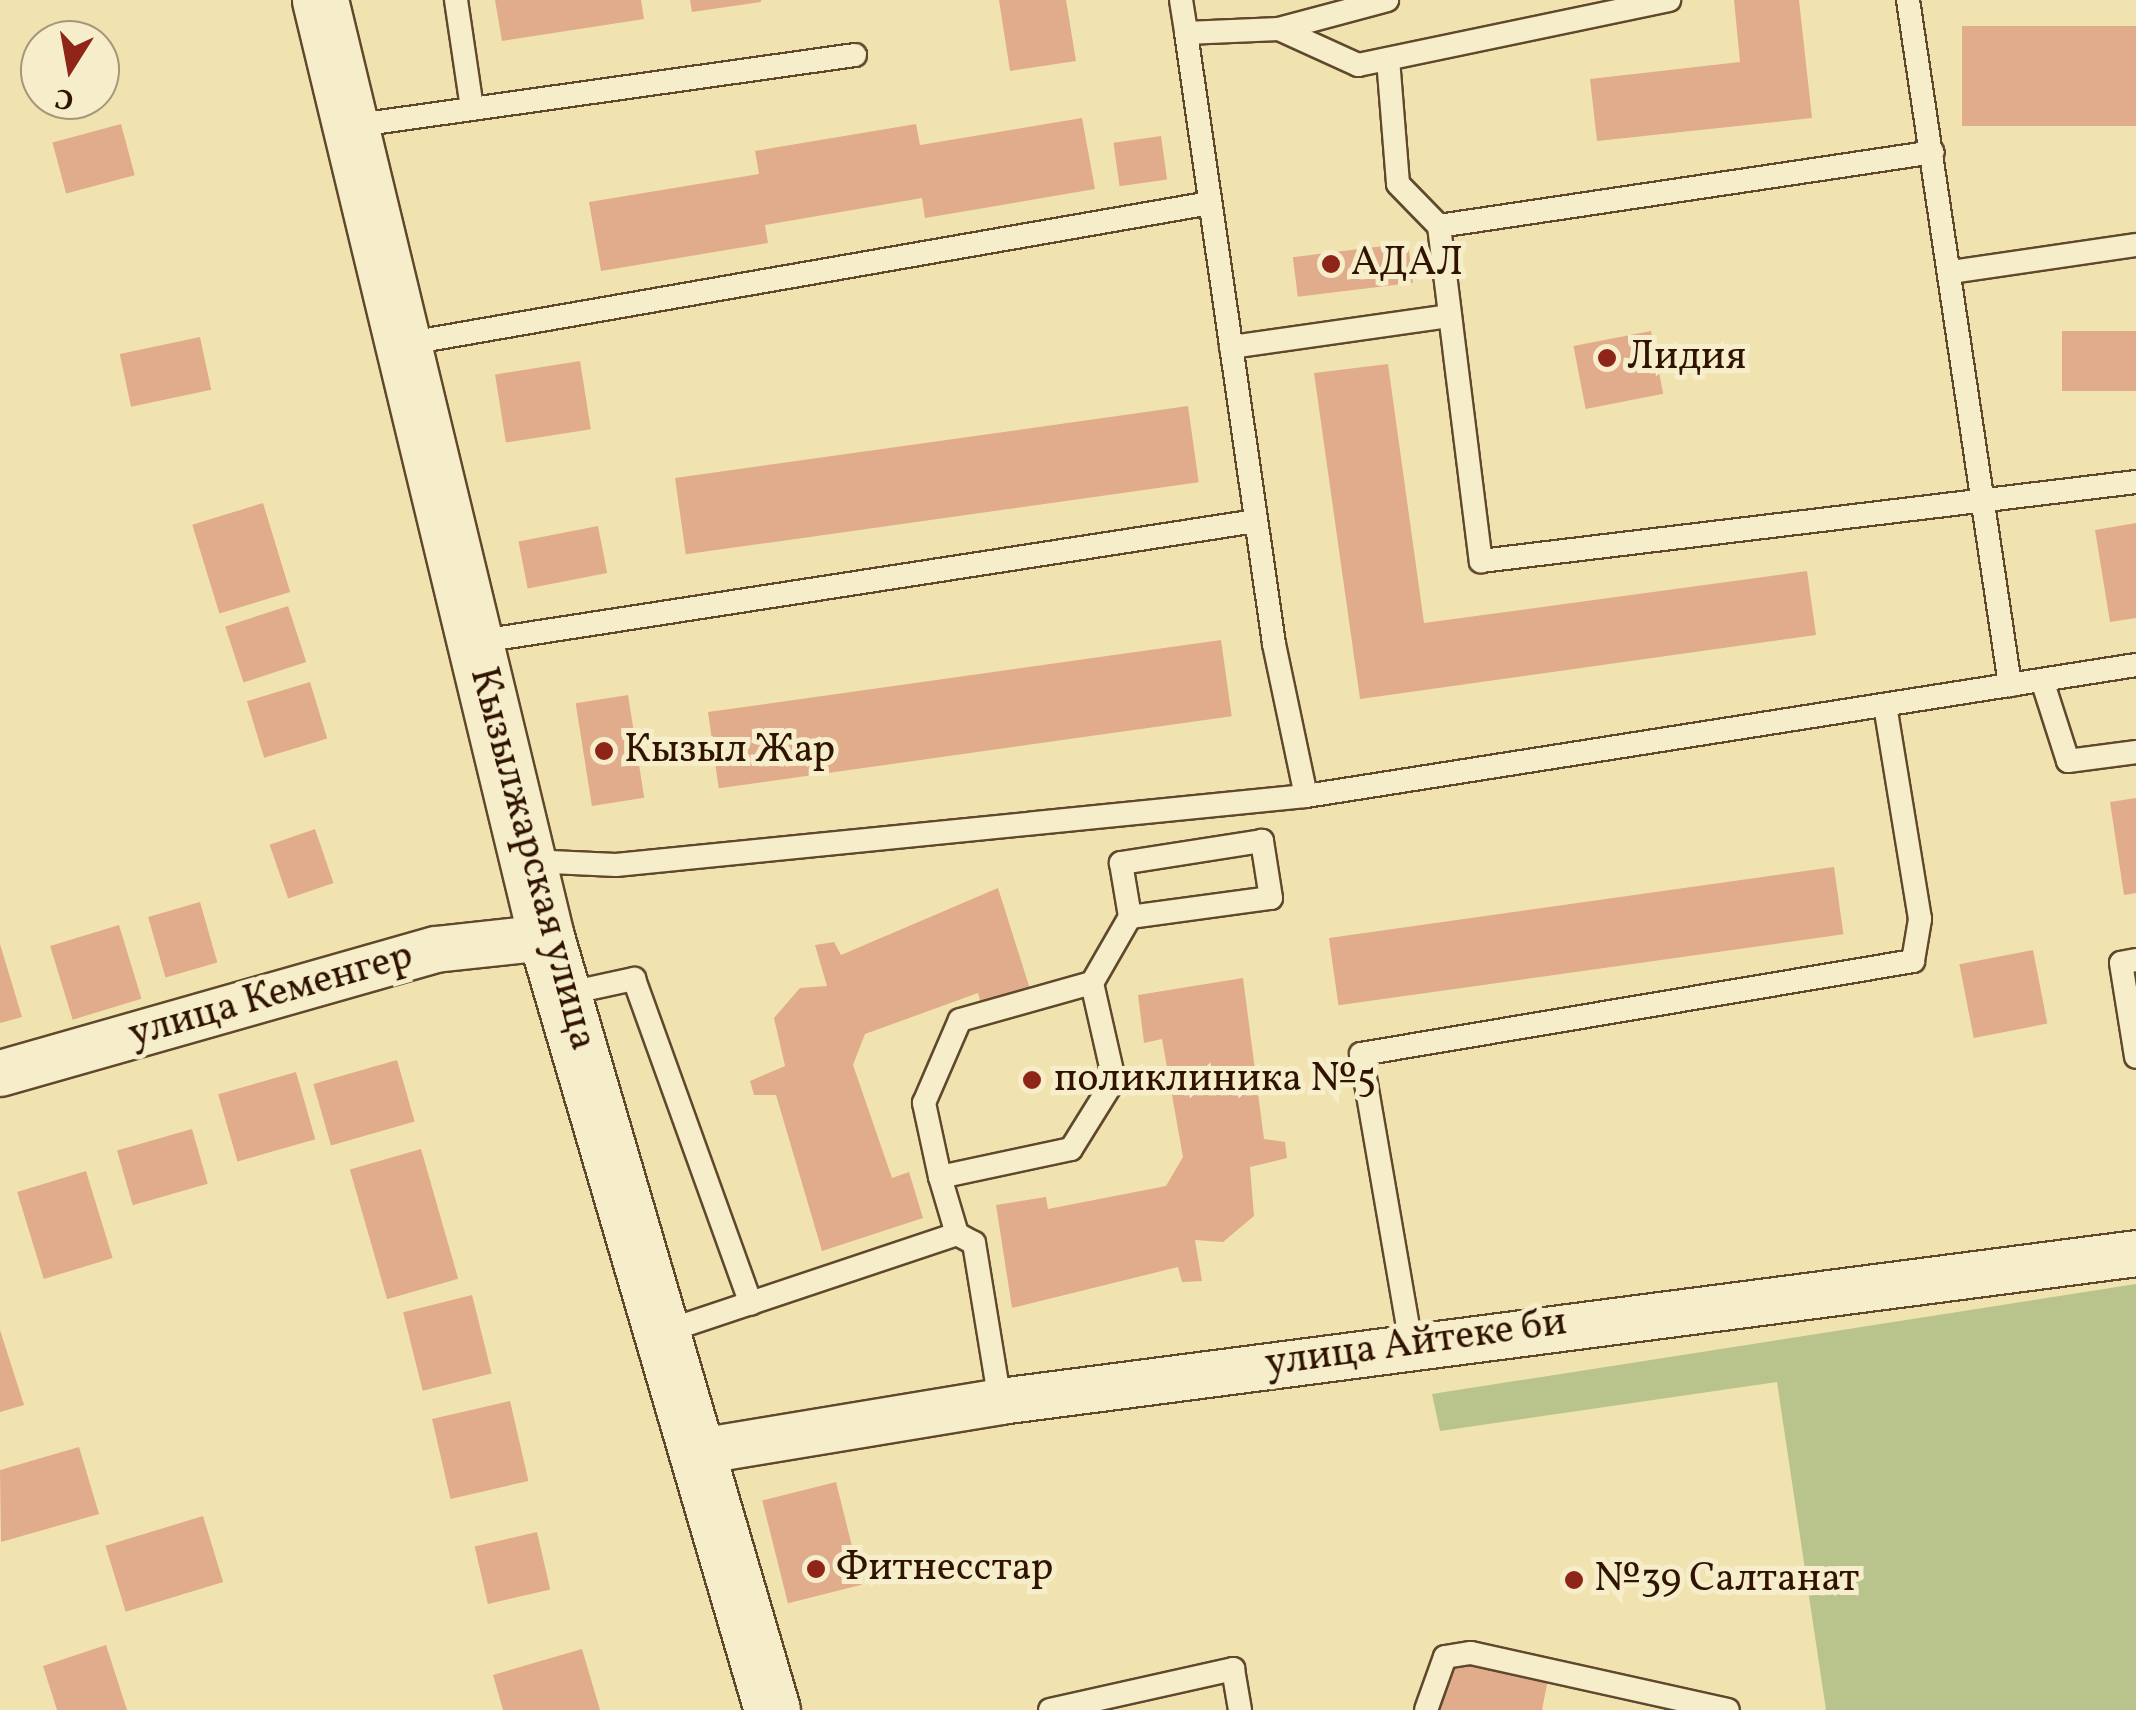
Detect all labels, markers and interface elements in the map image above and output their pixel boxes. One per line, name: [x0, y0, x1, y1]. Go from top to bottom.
north arrow: [20, 20, 120, 120]
text: С: [52, 77, 77, 119]
place label: АДАЛ: [1351, 240, 1463, 288]
marker: АДАЛ: [1320, 253, 1342, 275]
place label: Лидия: [1627, 334, 1746, 382]
marker: Лидия: [1596, 347, 1618, 369]
street label: Кызылжарская улица: [458, 662, 606, 1056]
place label: Кызыл Жар: [624, 727, 835, 775]
marker: Кызыл Жар: [593, 740, 615, 762]
street label: улица Кеменгер: [123, 932, 419, 1060]
place label: поликлиника №5: [1054, 1056, 1376, 1104]
marker: поликлиника №5: [1019, 1067, 1045, 1093]
street label: улица Айтеке би: [1262, 1299, 1570, 1389]
place label: Фитнесстар: [836, 1545, 1053, 1593]
place label: №39 Салтанат: [1594, 1556, 1859, 1604]
marker: Фитнесстар: [805, 1558, 827, 1580]
marker: №39 Салтанат: [1563, 1569, 1585, 1591]

